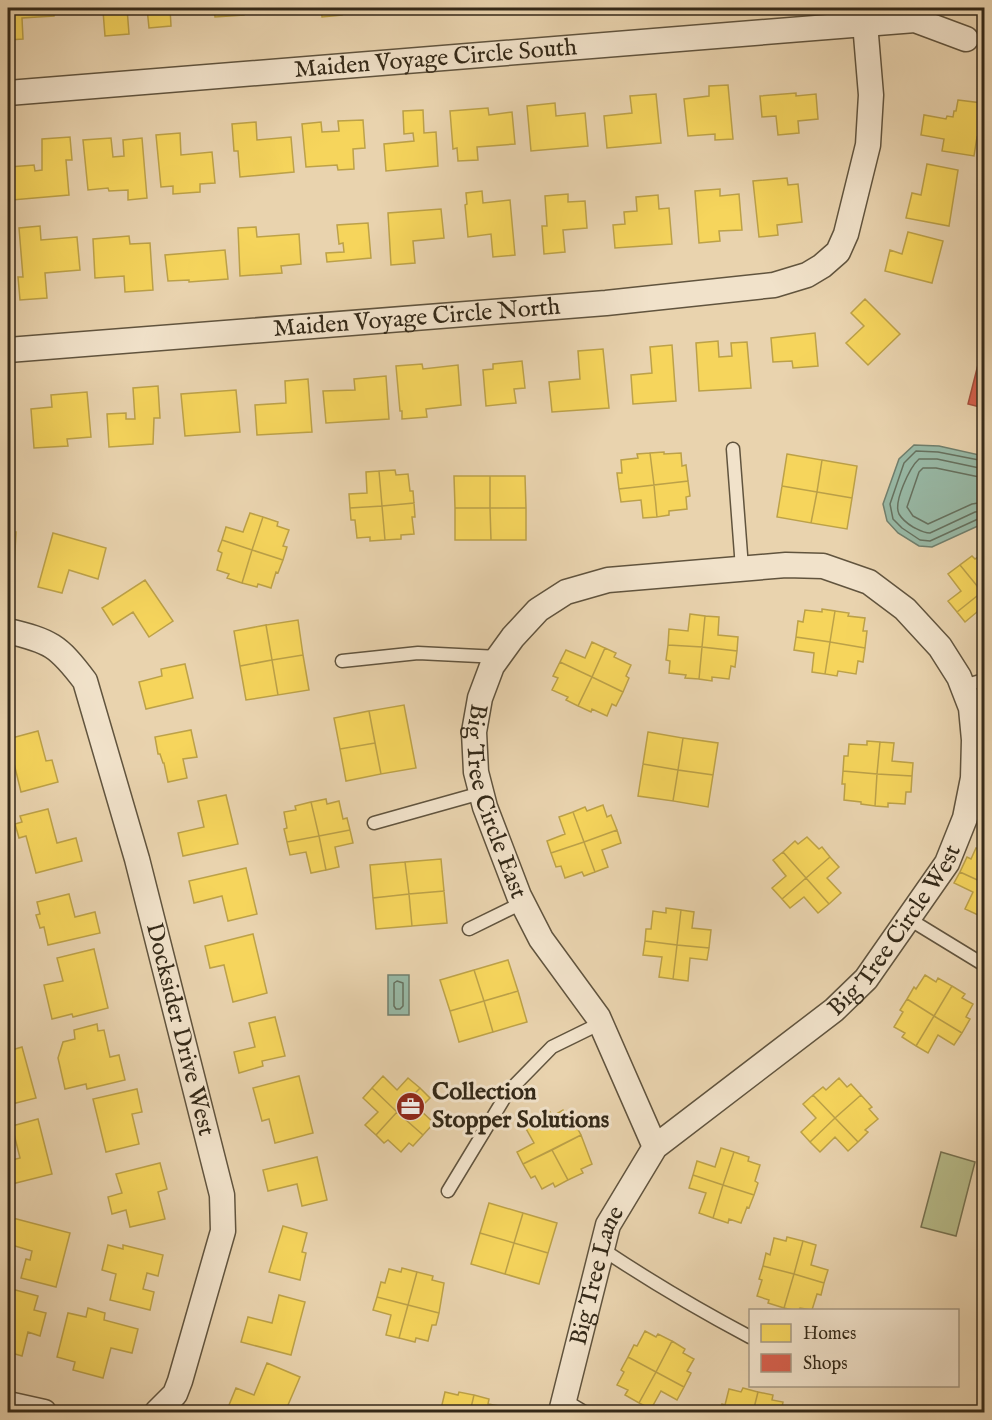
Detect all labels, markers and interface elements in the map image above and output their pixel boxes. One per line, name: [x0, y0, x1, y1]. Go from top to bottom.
street label: Maiden Voyage Circle South: [293, 32, 578, 85]
street label: Maiden Voyage Circle North: [272, 291, 562, 345]
street label: Big Tree Circle East: [458, 701, 534, 903]
street label: Big Tree Circle West: [821, 840, 968, 1023]
street label: Docksider Drive West: [138, 919, 222, 1139]
place label: Collection Stopper Solutions: [432, 1077, 610, 1136]
office icon: Collection Stopper Solutions: [395, 1090, 427, 1122]
street label: Big Tree Lane: [563, 1200, 632, 1349]
legend: [749, 1309, 959, 1387]
text: Homes: [803, 1323, 856, 1346]
text: Shops: [803, 1353, 848, 1376]

